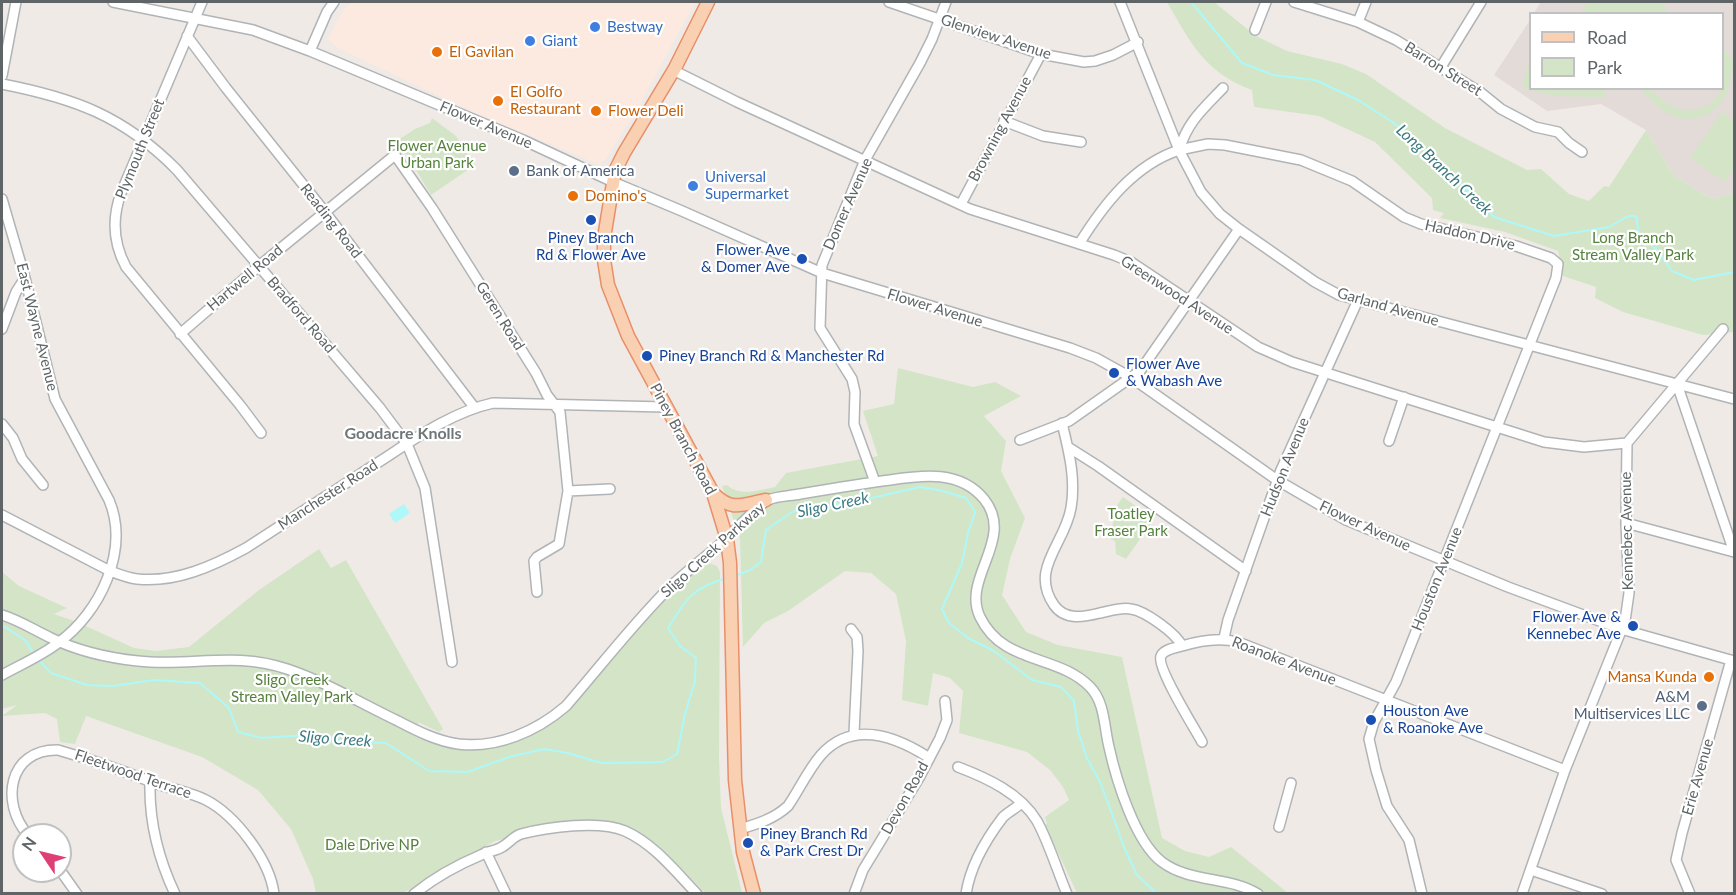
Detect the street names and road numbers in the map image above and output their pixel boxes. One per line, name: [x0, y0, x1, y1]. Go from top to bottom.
street label: Glenview Avenue: [939, 11, 1053, 63]
street label: Barron Street: [1401, 38, 1485, 100]
street label: Browning Avenue: [965, 73, 1035, 185]
street label: Plymouth Street: [112, 96, 168, 202]
street label: Flower Avenue: [437, 97, 535, 153]
street label: Domer Avenue: [820, 155, 876, 253]
street label: Reading Road: [296, 180, 366, 262]
street label: Haddon Drive: [1423, 216, 1517, 254]
street label: Hartwell Road: [203, 241, 287, 315]
street label: Greenwood Avenue: [1117, 252, 1237, 338]
street label: East Wayne Avenue: [12, 261, 62, 393]
street label: Bradford Road: [263, 273, 339, 357]
street label: Geren Road: [472, 278, 528, 354]
street label: Garland Avenue: [1335, 284, 1441, 330]
street label: Flower Avenue: [885, 285, 985, 331]
street label: Piney Branch Road: [646, 380, 720, 498]
street label: Hudson Avenue: [1257, 415, 1313, 519]
street label: Manchester Road: [275, 456, 381, 534]
street label: Kennebec Avenue: [1617, 471, 1637, 591]
street label: Flower Avenue: [1316, 497, 1414, 555]
street label: Sligo Creek Parkway: [657, 499, 769, 601]
street label: Houston Avenue: [1408, 524, 1466, 634]
street label: Roanoke Avenue: [1229, 633, 1339, 689]
street label: Erie Avenue: [1678, 737, 1718, 817]
street label: Fleetwood Terrace: [72, 746, 194, 802]
street label: Devon Road: [878, 758, 932, 838]

